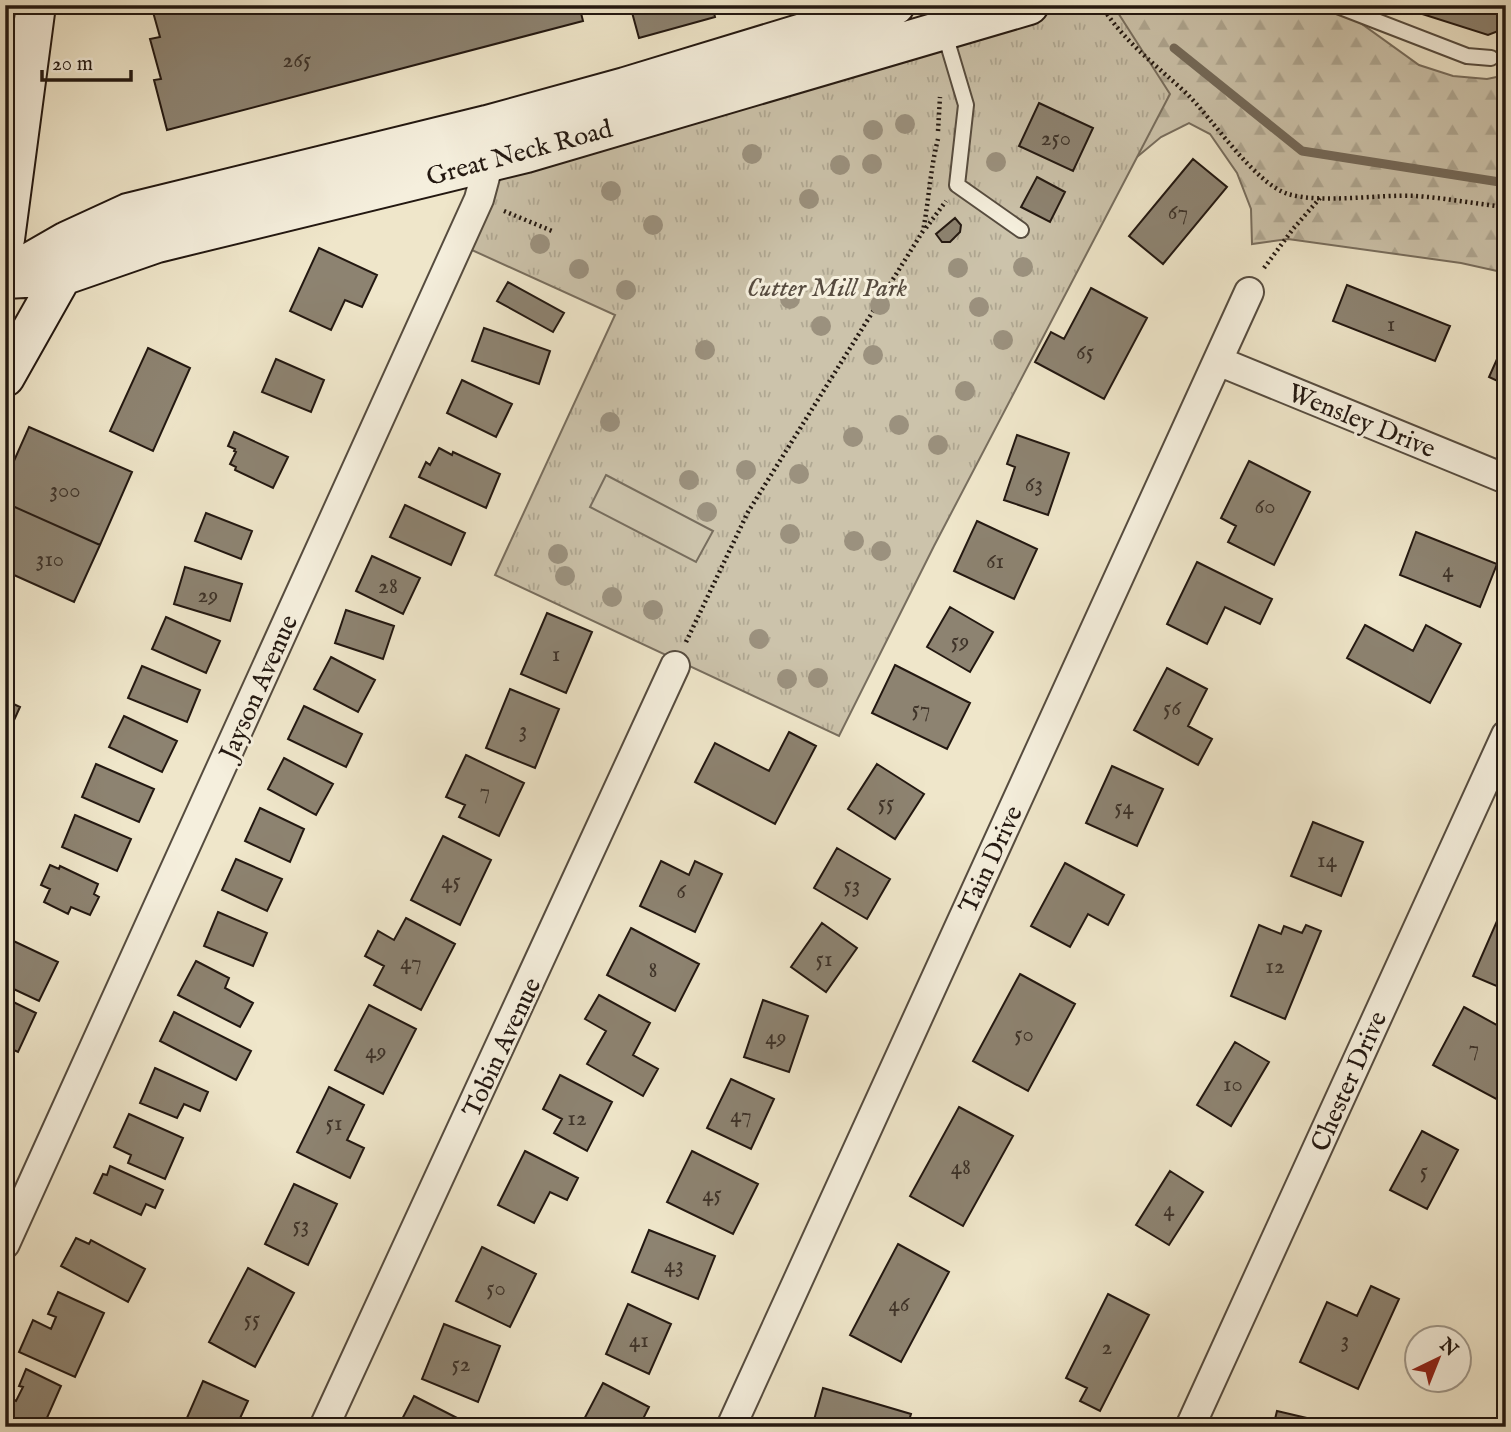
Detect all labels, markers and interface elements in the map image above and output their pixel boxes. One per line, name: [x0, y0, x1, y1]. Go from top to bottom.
scale bar: [42, 38, 131, 82]
house number: 265: [283, 46, 311, 75]
text: 20 m: [52, 51, 93, 78]
street label: Great Neck Road: [423, 113, 616, 194]
house number: 250: [1041, 124, 1071, 153]
house number: 67: [1168, 198, 1188, 227]
park label: Cutter Mill Park: [747, 272, 908, 305]
house number: 1: [1387, 310, 1395, 339]
house number: 65: [1076, 338, 1094, 367]
street label: Wensley Drive: [1283, 377, 1440, 466]
house number: 63: [1025, 470, 1043, 499]
house number: 300: [49, 476, 81, 505]
house number: 60: [1254, 492, 1276, 521]
house number: 310: [36, 545, 64, 574]
house number: 61: [986, 547, 1004, 576]
house number: 4: [1442, 556, 1454, 585]
house number: 28: [378, 572, 398, 601]
house number: 29: [198, 581, 218, 610]
street label: Jayson Avenue: [211, 610, 306, 768]
house number: 59: [951, 627, 969, 656]
house number: 1: [552, 640, 560, 669]
house number: 56: [1163, 694, 1182, 723]
house number: 57: [911, 695, 931, 724]
house number: 3: [519, 716, 527, 745]
house number: 7: [480, 777, 490, 806]
house number: 55: [878, 789, 894, 818]
house number: 54: [1114, 793, 1134, 822]
street label: Tain Drive: [952, 800, 1031, 919]
house number: 14: [1317, 846, 1338, 875]
house number: 45: [441, 867, 461, 896]
house number: 53: [844, 871, 860, 900]
house number: 6: [676, 877, 687, 906]
house number: 51: [816, 945, 832, 974]
house number: 47: [400, 948, 422, 977]
house number: 12: [1265, 952, 1285, 981]
house number: 8: [648, 956, 658, 985]
street label: Tobin Avenue: [456, 972, 549, 1123]
street label: Chester Drive: [1304, 1006, 1395, 1157]
house number: 50: [1014, 1020, 1034, 1049]
house number: 49: [765, 1023, 787, 1052]
house number: 7: [1469, 1034, 1479, 1063]
house number: 49: [365, 1037, 387, 1066]
house number: 10: [1223, 1070, 1243, 1099]
house number: 47: [730, 1101, 752, 1130]
house number: 12: [567, 1104, 587, 1133]
house number: 51: [326, 1109, 342, 1138]
house number: 48: [951, 1153, 971, 1182]
house number: 5: [1420, 1157, 1428, 1186]
house number: 45: [702, 1180, 722, 1209]
house number: 4: [1163, 1195, 1175, 1224]
house number: 53: [293, 1211, 309, 1240]
house number: 43: [664, 1251, 684, 1280]
house number: 50: [486, 1274, 506, 1303]
house number: 46: [889, 1290, 911, 1319]
house number: 55: [244, 1305, 260, 1334]
north arrow: [1402, 1324, 1472, 1394]
house number: 41: [629, 1326, 649, 1355]
house number: 3: [1341, 1326, 1349, 1355]
house number: 2: [1102, 1333, 1112, 1362]
text: N: [1433, 1333, 1463, 1363]
house number: 52: [451, 1350, 471, 1379]

